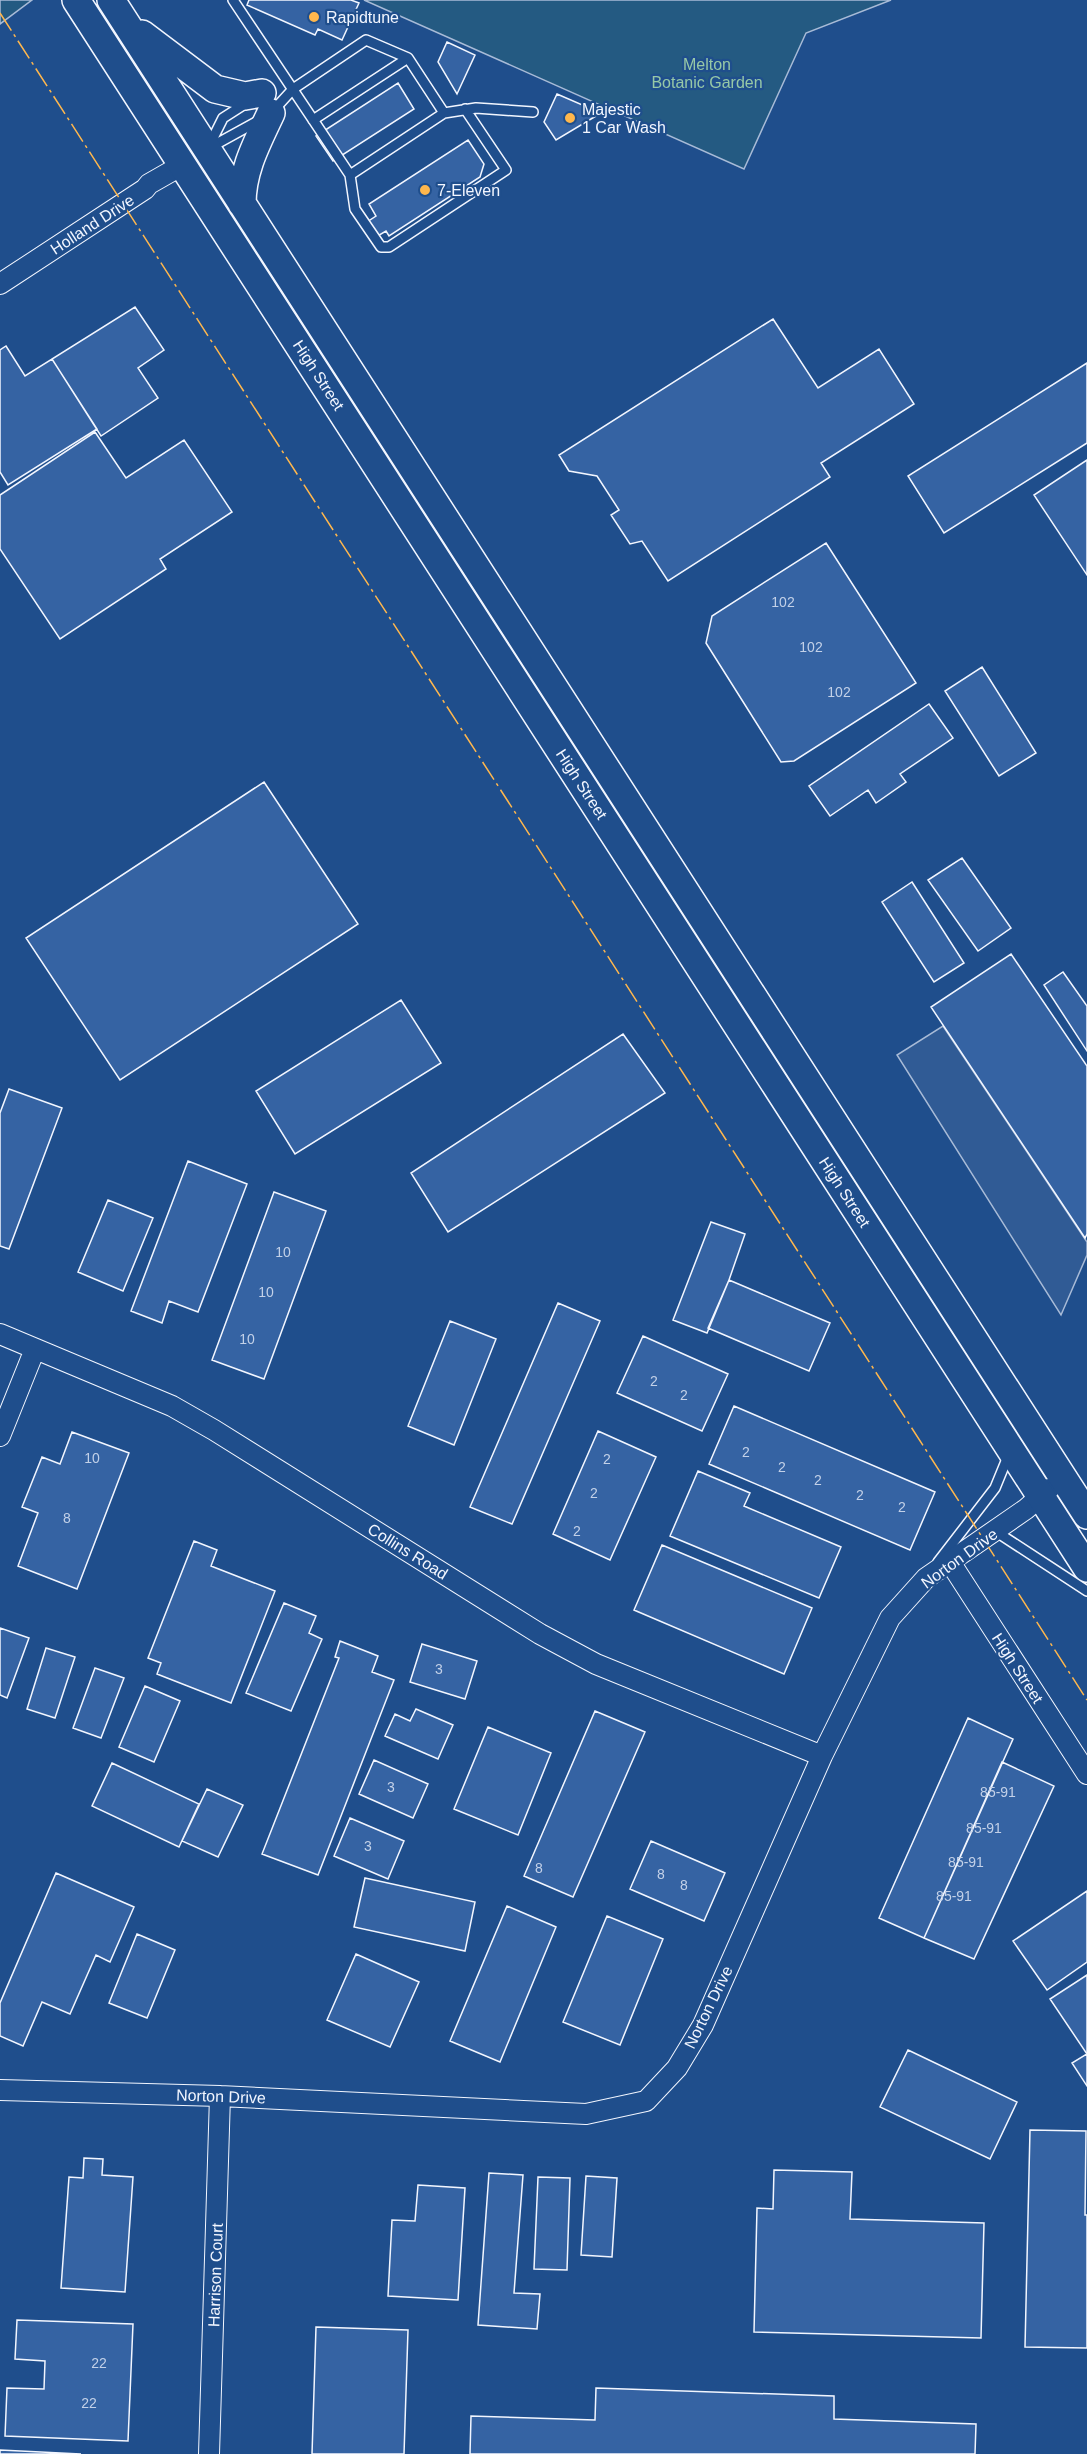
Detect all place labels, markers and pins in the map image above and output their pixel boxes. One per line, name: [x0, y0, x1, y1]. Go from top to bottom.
place label: Rapidtune: [326, 9, 399, 26]
marker: Rapidtune: [307, 10, 321, 24]
place label: Majestic 1 Car Wash: [582, 101, 666, 136]
marker: Majestic 1 Car Wash: [563, 111, 577, 125]
place label: 7-Eleven: [437, 182, 500, 199]
marker: 7-Eleven: [418, 183, 432, 197]

